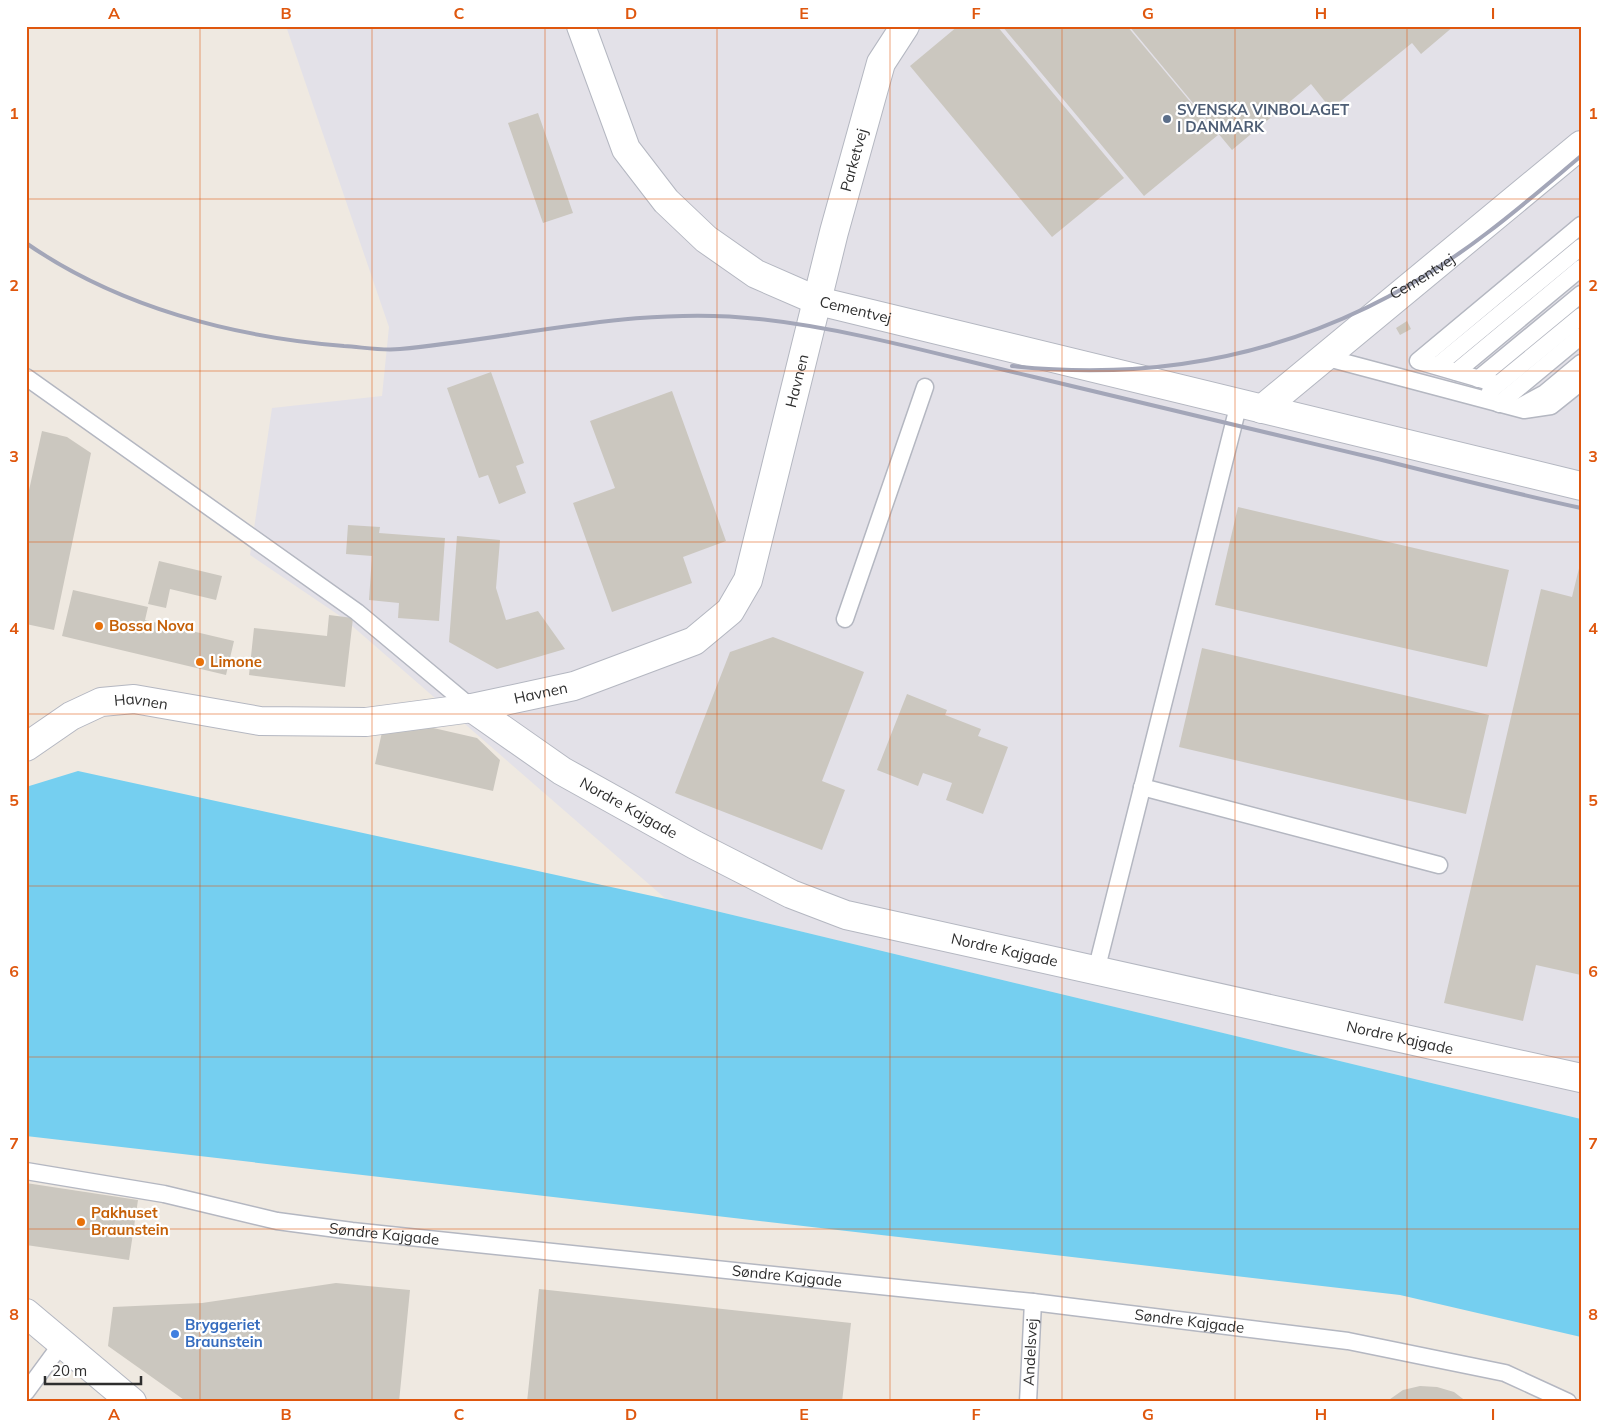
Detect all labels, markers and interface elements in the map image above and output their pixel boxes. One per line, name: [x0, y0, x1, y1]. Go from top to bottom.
text: A: [108, 3, 120, 23]
text: B: [280, 3, 292, 23]
text: C: [454, 3, 465, 23]
text: D: [625, 3, 637, 23]
text: E: [799, 3, 809, 23]
text: F: [971, 3, 981, 23]
text: G: [1142, 3, 1154, 23]
text: H: [1315, 3, 1327, 23]
text: I: [1491, 3, 1495, 23]
place label: SVENSKA VINBOLAGET I DANMARK: [1177, 100, 1350, 136]
text: 1: [9, 103, 19, 123]
text: 1: [1588, 103, 1598, 123]
marker: SVENSKA VINBOLAGET I DANMARK: [1161, 113, 1173, 125]
street label: Parketvej: [836, 126, 871, 194]
street label: Cementvej: [1386, 249, 1458, 303]
text: 2: [9, 275, 19, 295]
text: 2: [1588, 275, 1598, 295]
street label: Cementvej: [818, 292, 893, 327]
street label: Havnen: [781, 352, 812, 409]
text: 3: [9, 446, 19, 466]
text: 3: [1588, 446, 1598, 466]
place label: Bossa Nova: [109, 616, 194, 635]
text: 4: [9, 618, 19, 638]
text: 4: [1588, 618, 1598, 638]
marker: Bossa Nova: [93, 620, 105, 632]
place label: Limone: [210, 652, 262, 671]
marker: Limone: [194, 656, 206, 668]
street label: Havnen: [512, 678, 569, 708]
street label: Havnen: [113, 689, 169, 714]
street label: Nordre Kajgade: [577, 773, 681, 842]
text: 5: [9, 790, 19, 810]
text: 5: [1588, 790, 1598, 810]
street label: Nordre Kajgade: [949, 929, 1060, 971]
text: 6: [9, 961, 19, 981]
text: 6: [1588, 961, 1598, 981]
street label: Nordre Kajgade: [1345, 1016, 1455, 1058]
text: 7: [9, 1133, 19, 1153]
text: 7: [1588, 1133, 1598, 1153]
place label: Pakhuset Braunstein: [91, 1203, 169, 1239]
marker: Pakhuset Braunstein: [75, 1216, 87, 1228]
street label: Søndre Kajgade: [328, 1218, 440, 1249]
street label: Søndre Kajgade: [731, 1261, 843, 1291]
text: 8: [9, 1304, 19, 1324]
text: 8: [1588, 1304, 1598, 1324]
street label: Søndre Kajgade: [1133, 1305, 1245, 1337]
place label: Bryggeriet Braunstein: [185, 1315, 263, 1351]
street label: Andelsvej: [1019, 1318, 1041, 1386]
marker: Bryggeriet Braunstein: [169, 1328, 181, 1340]
scale bar: [45, 1353, 141, 1385]
text: 20 m: [52, 1361, 87, 1380]
text: A: [108, 1404, 120, 1424]
text: B: [280, 1404, 292, 1424]
text: C: [454, 1404, 465, 1424]
text: D: [625, 1404, 637, 1424]
text: E: [799, 1404, 809, 1424]
text: F: [971, 1404, 981, 1424]
text: G: [1142, 1404, 1154, 1424]
text: H: [1315, 1404, 1327, 1424]
text: I: [1491, 1404, 1495, 1424]

